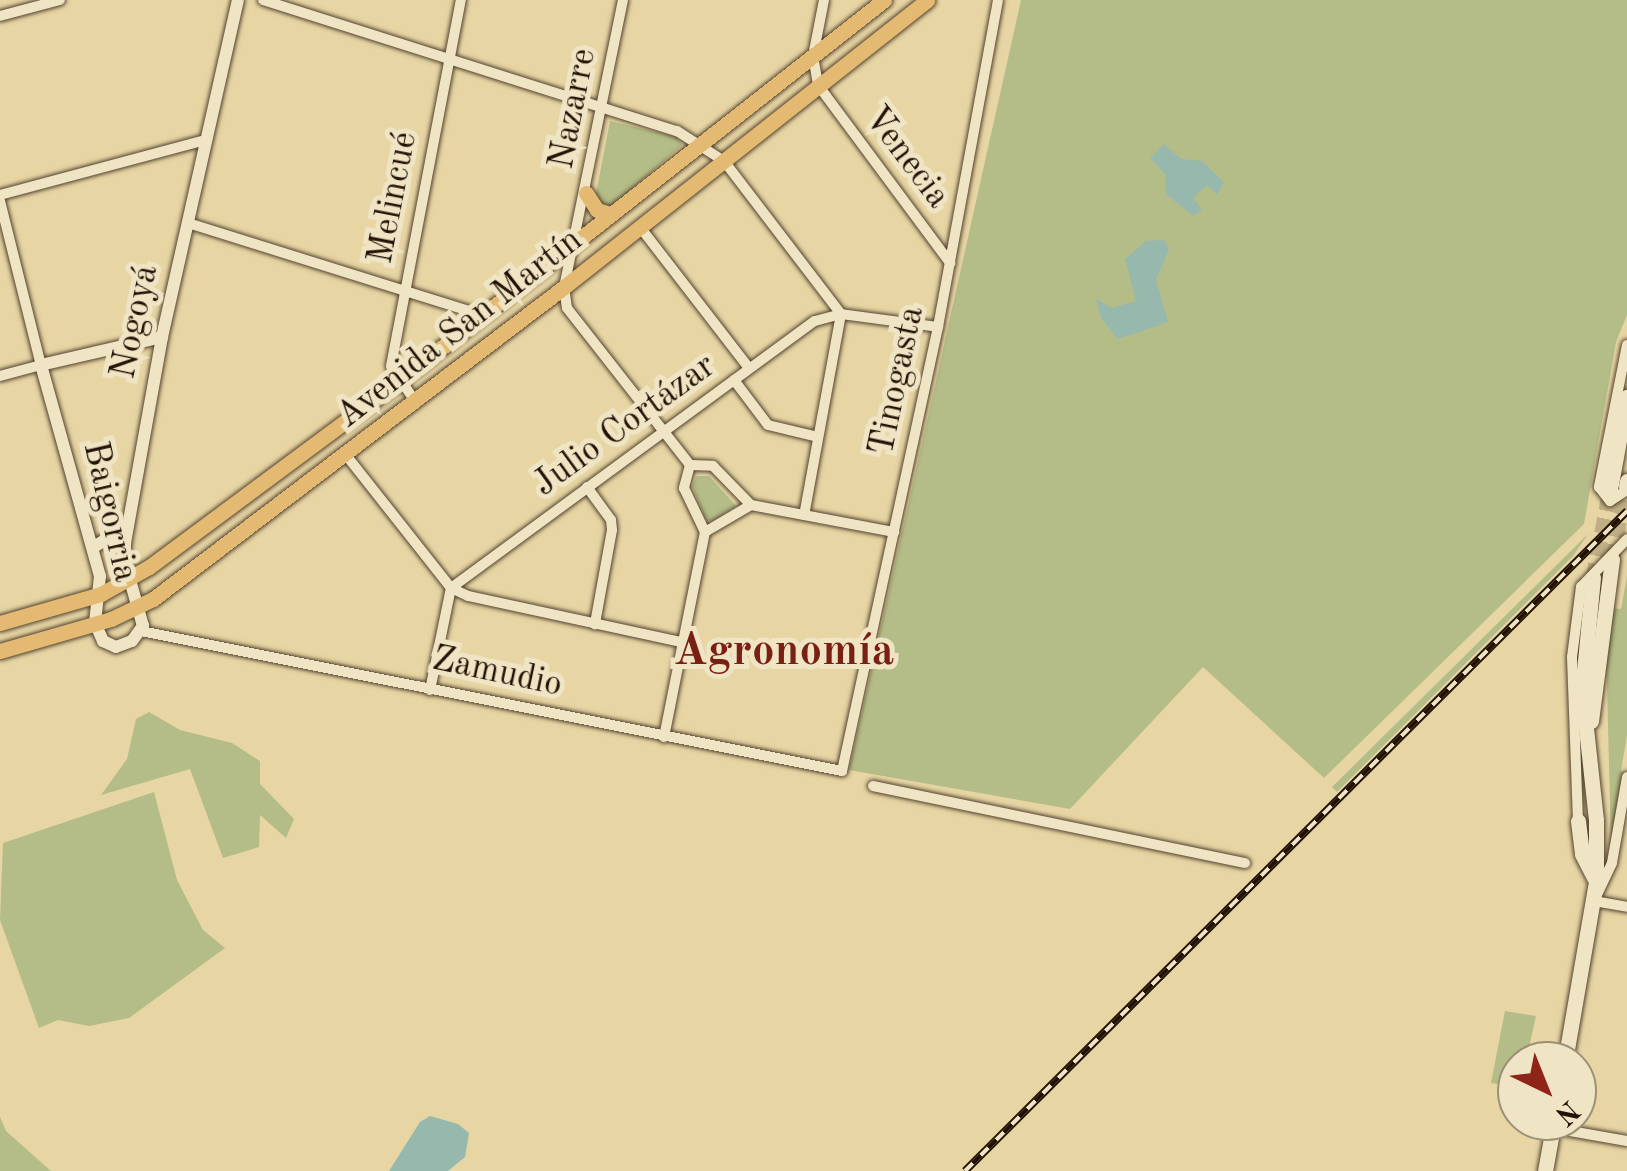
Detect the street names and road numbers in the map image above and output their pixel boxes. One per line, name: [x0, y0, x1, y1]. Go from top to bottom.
street label: Nazarre: [542, 45, 606, 173]
street label: Venecia: [854, 99, 958, 217]
street label: Melincué: [361, 129, 427, 267]
street label: Avenida San Martín: [329, 220, 591, 438]
street label: Nogoyá: [103, 261, 169, 383]
street label: Tinogasta: [862, 302, 934, 460]
street label: Julio Cortázar: [526, 346, 724, 506]
street label: Baigorria: [73, 438, 145, 586]
street label: Zamudio: [428, 639, 566, 707]

